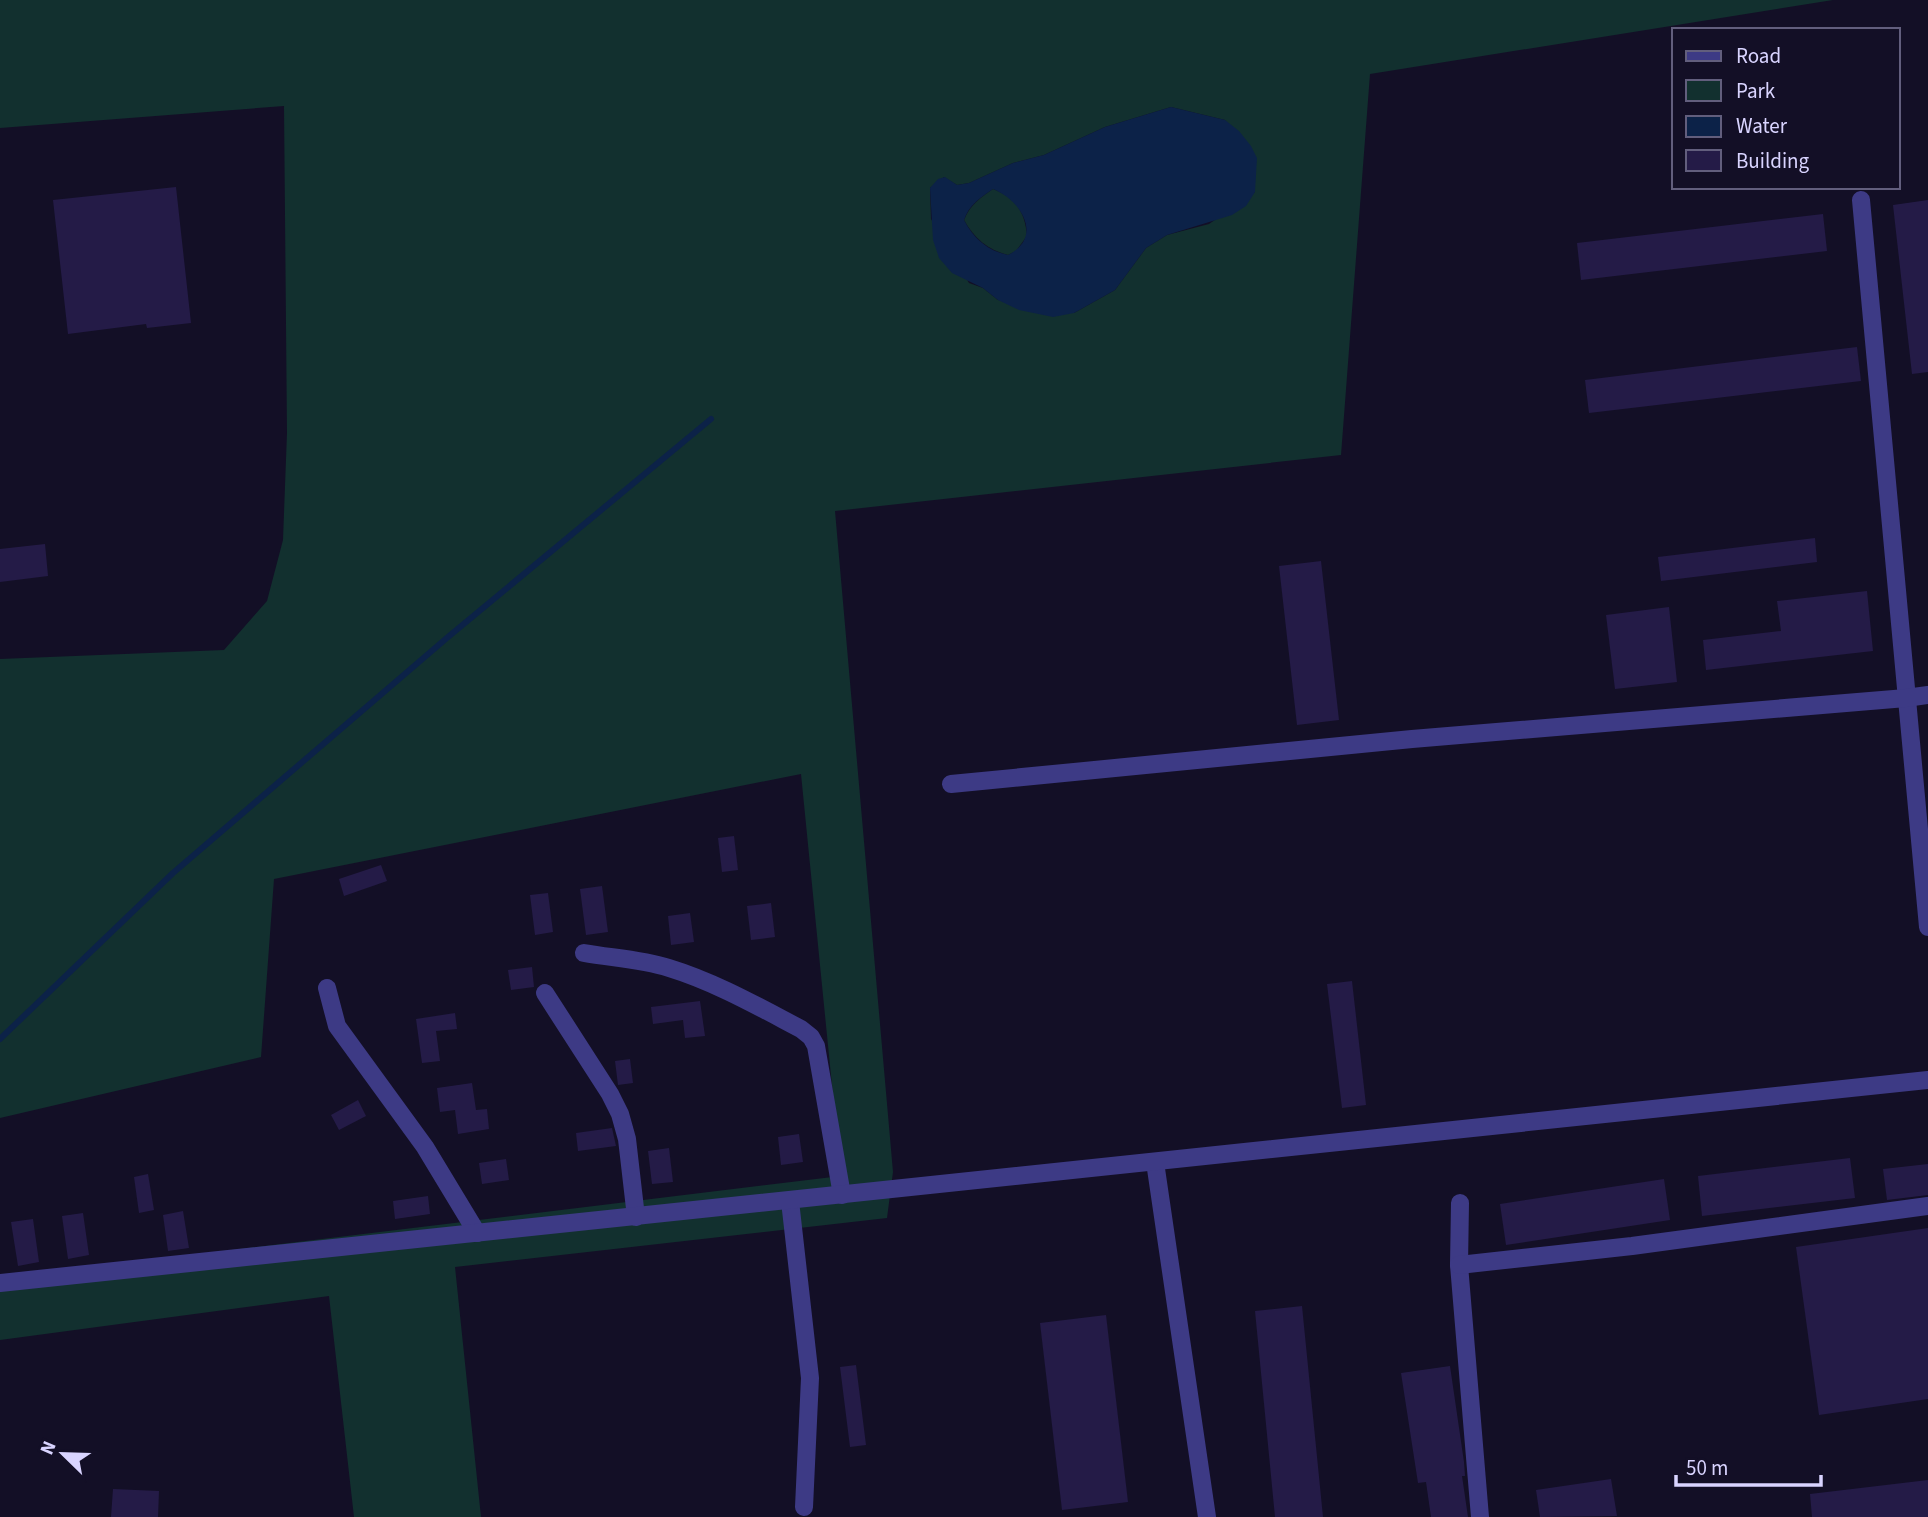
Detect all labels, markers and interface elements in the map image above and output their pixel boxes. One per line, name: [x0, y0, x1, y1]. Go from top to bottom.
legend: [1672, 28, 1900, 189]
text: Road: [1736, 41, 1781, 71]
text: Park: [1736, 76, 1776, 106]
text: Water: [1736, 111, 1788, 141]
text: Building: [1736, 146, 1810, 176]
north arrow: [28, 1419, 98, 1489]
text: N: [34, 1437, 64, 1459]
scale bar: [1676, 1444, 1821, 1488]
text: 50 m: [1686, 1453, 1728, 1483]

